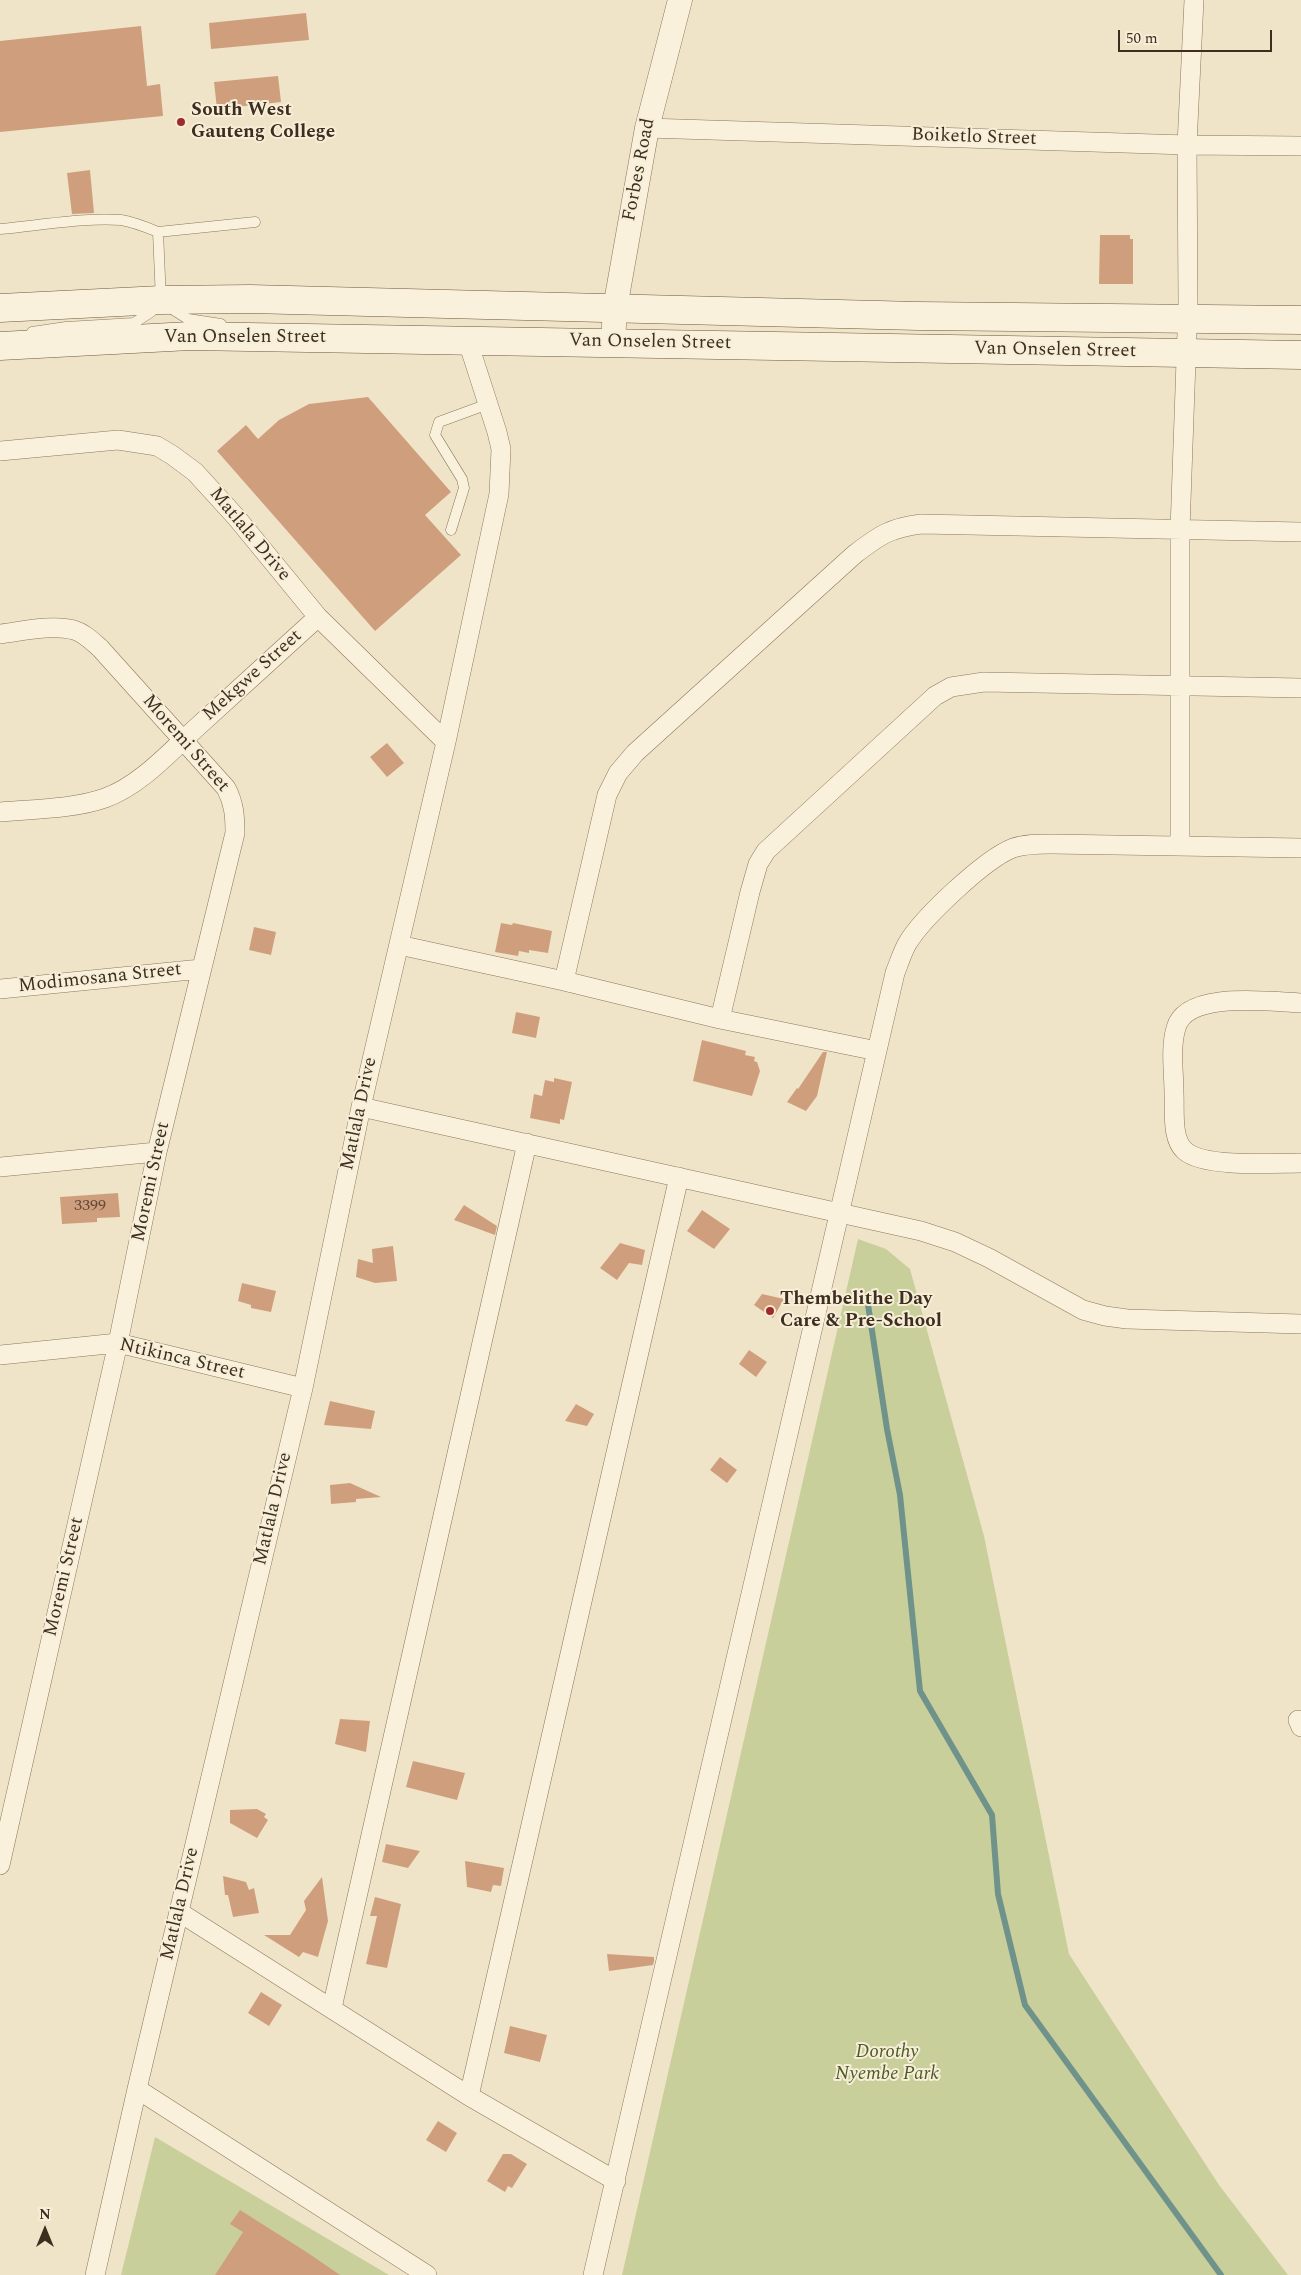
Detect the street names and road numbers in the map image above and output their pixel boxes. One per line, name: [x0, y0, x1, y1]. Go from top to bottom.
street label: Forbes Road: [619, 116, 661, 224]
street label: Boiketlo Street: [911, 124, 1037, 152]
street label: Van Onselen Street: [164, 327, 326, 349]
street label: Van Onselen Street: [569, 330, 731, 356]
street label: Van Onselen Street: [974, 338, 1136, 364]
street label: Matlala Drive: [203, 484, 295, 586]
street label: Mekgwe Street: [199, 625, 307, 727]
street label: Moremi Street: [136, 690, 234, 798]
street label: Modimosana Street: [17, 959, 183, 999]
street label: Matlala Drive: [337, 1055, 383, 1173]
street label: Moremi Street: [128, 1120, 176, 1244]
street label: Ntikinca Street: [117, 1334, 247, 1386]
street label: Matlala Drive: [250, 1450, 298, 1568]
street label: Moremi Street: [40, 1515, 90, 1639]
street label: Matlala Drive: [157, 1845, 205, 1963]

